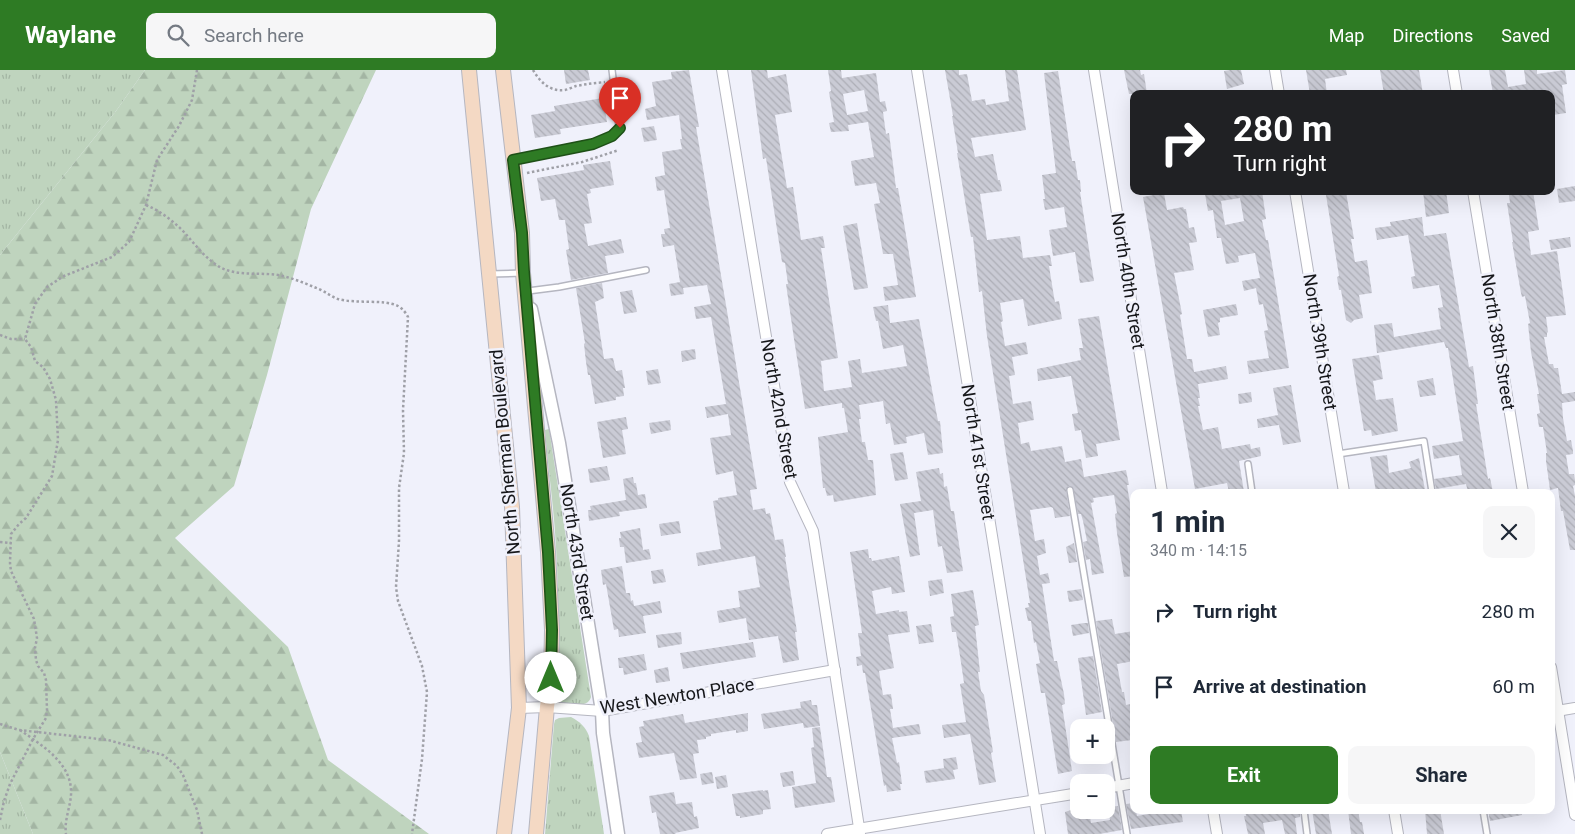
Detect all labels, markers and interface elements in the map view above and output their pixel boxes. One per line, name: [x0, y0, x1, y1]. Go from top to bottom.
search box: [146, 13, 496, 58]
text: Waylane: [25, 21, 116, 49]
icon: search: [164, 21, 192, 49]
text: Search here: [204, 24, 304, 47]
text: Map: [1329, 25, 1364, 46]
text: Directions: [1392, 25, 1473, 46]
text: Saved: [1501, 25, 1550, 46]
pin: [599, 77, 641, 128]
icon: arrive: [606, 84, 634, 112]
text: 280 m: [1233, 109, 1332, 150]
icon: right: [1150, 110, 1215, 175]
text: Turn right: [1233, 151, 1327, 176]
street label: North 40th Street: [1107, 211, 1150, 351]
street label: North 39th Street: [1299, 272, 1342, 412]
street label: North 38th Street: [1477, 272, 1520, 412]
street label: North 42nd Street: [757, 337, 802, 481]
street label: North Sherman Boulevard: [485, 349, 524, 555]
street label: North 41st Street: [957, 382, 1000, 521]
street label: North 43rd Street: [556, 482, 599, 622]
text: 1 min: [1150, 504, 1225, 539]
button: close: [1483, 506, 1535, 558]
text: 340 m · 14:15: [1150, 541, 1247, 560]
icon: right: [1150, 598, 1178, 626]
text: Turn right: [1193, 600, 1277, 623]
text: 280 m: [1482, 600, 1535, 623]
position arrow: [524, 651, 576, 703]
street label: West Newton Place: [598, 673, 755, 718]
icon: arrive: [1150, 673, 1178, 701]
text: Arrive at destination: [1193, 675, 1366, 698]
text: 60 m: [1492, 675, 1535, 698]
map controls: [1070, 719, 1115, 819]
button: +: [1070, 719, 1115, 764]
button: Exit: [1150, 746, 1338, 804]
button: Share: [1348, 746, 1535, 804]
button: −: [1070, 774, 1115, 819]

